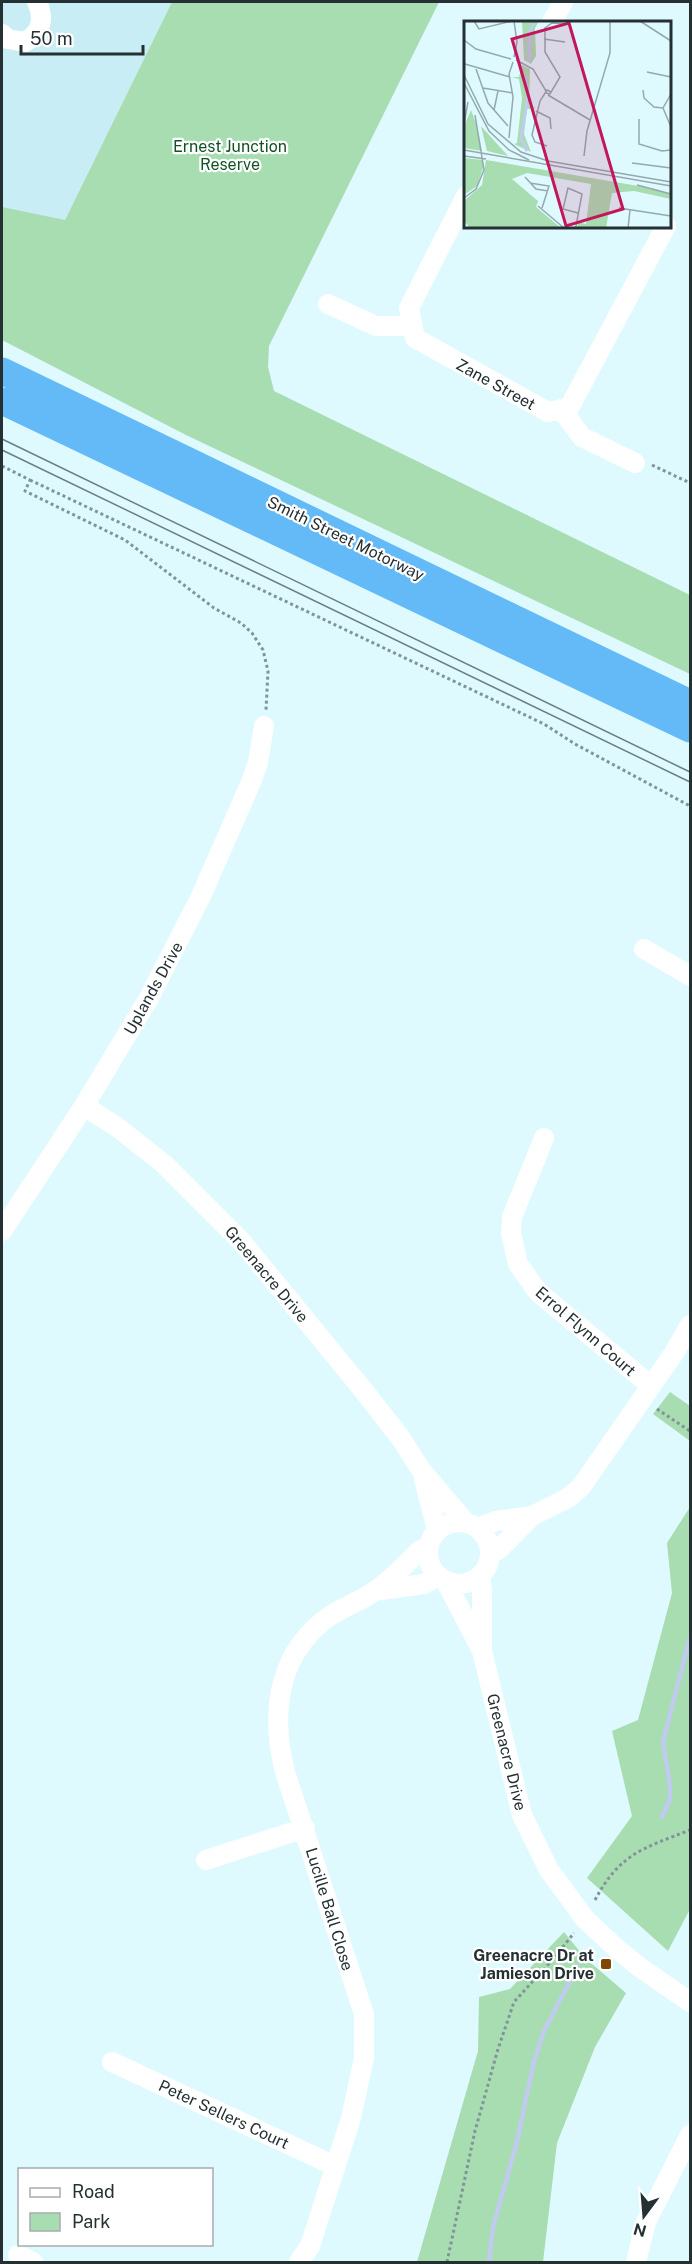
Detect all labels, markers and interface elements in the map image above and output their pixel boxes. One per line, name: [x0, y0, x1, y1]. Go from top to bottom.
scale bar: [21, 18, 142, 56]
inset map: [464, 21, 671, 228]
text: 50 m: [30, 28, 73, 49]
park label: Ernest Junction Reserve: [173, 137, 287, 174]
street label: Zane Street: [453, 355, 539, 414]
street label: Smith Street Motorway: [264, 492, 428, 585]
street label: Uplands Drive: [120, 938, 187, 1038]
street label: Greenacre Drive: [221, 1222, 312, 1326]
street label: Errol Flynn Court: [532, 1283, 640, 1380]
street label: Greenacre Drive: [483, 1692, 530, 1813]
street label: Lucille Ball Close: [302, 1845, 357, 1973]
place label: Greenacre Dr at Jamieson Drive: [473, 1946, 594, 1983]
marker: Greenacre Dr at Jamieson Drive: [599, 1957, 613, 1971]
street label: Peter Sellers Court: [156, 2076, 292, 2153]
legend: [18, 2168, 213, 2246]
text: Road: [72, 2181, 115, 2202]
north arrow: [614, 2186, 674, 2246]
text: Park: [72, 2211, 110, 2232]
text: N: [631, 2219, 649, 2241]

